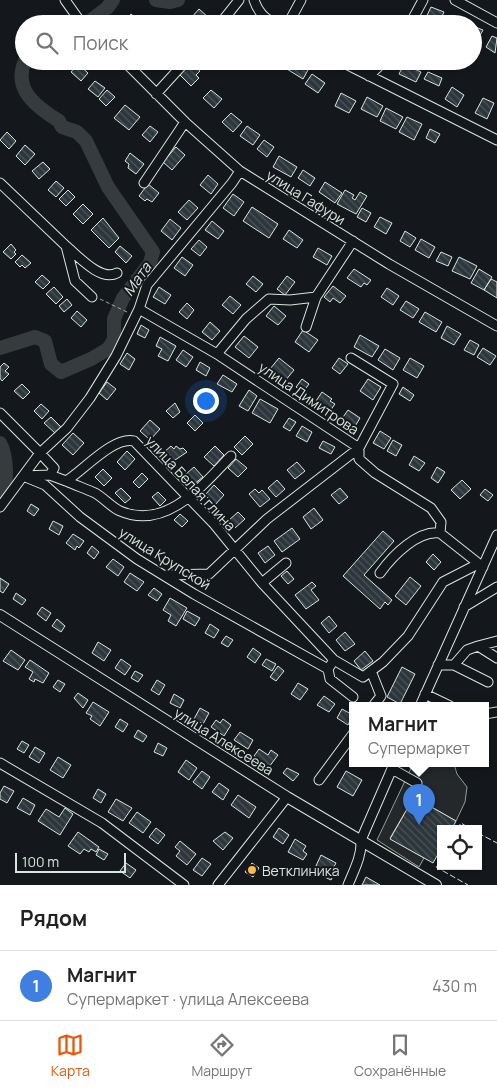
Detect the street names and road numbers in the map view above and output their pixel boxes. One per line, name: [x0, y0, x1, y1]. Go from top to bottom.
street label: улица Гафури: [263, 165, 349, 229]
street label: улица Димитрова: [255, 357, 363, 439]
street label: улица Белая глина: [142, 431, 240, 535]
street label: улица Крупской: [116, 522, 214, 594]
street label: улица Алексеева: [171, 703, 277, 779]

